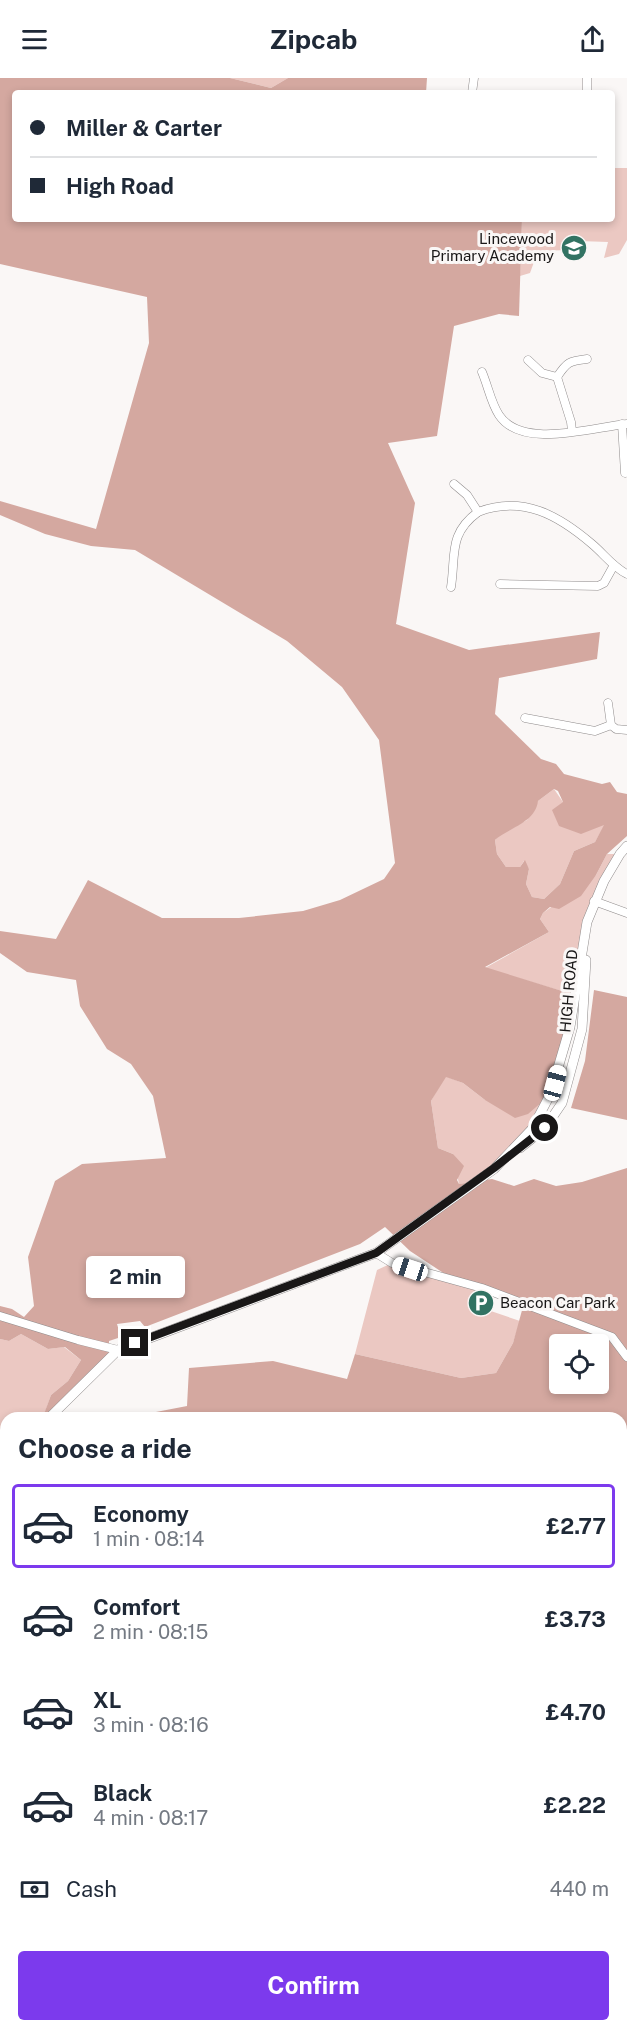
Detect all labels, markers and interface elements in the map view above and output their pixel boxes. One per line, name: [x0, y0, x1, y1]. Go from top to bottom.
icon: menu: [18, 23, 51, 56]
text: Zipcab: [270, 23, 357, 55]
icon: share: [576, 23, 609, 56]
text: Miller & Carter: [66, 115, 222, 141]
text: High Road: [66, 173, 174, 199]
place label: Lincewood Primary Academy: [431, 230, 554, 264]
school or university icon: Lincewood Primary Academy: [559, 233, 589, 263]
street label: HIGH ROAD: [556, 949, 581, 1033]
car: [542, 1063, 568, 1103]
route start: [531, 1114, 558, 1141]
car: [390, 1255, 430, 1283]
callout: 2 min: [86, 1256, 184, 1298]
text: 2 min: [109, 1265, 162, 1289]
parking icon: Beacon Car Park: [466, 1288, 496, 1318]
place label: Beacon Car Park: [500, 1294, 616, 1311]
route end: [121, 1329, 148, 1356]
map controls: [549, 1334, 609, 1394]
button: locate: [549, 1334, 609, 1394]
text: Choose a ride: [18, 1432, 192, 1464]
icon: car: [21, 1499, 75, 1553]
text: Economy: [93, 1501, 189, 1527]
text: £2.77: [546, 1513, 606, 1539]
text: 1 min · 08:14: [93, 1527, 204, 1551]
icon: car: [21, 1592, 75, 1646]
text: Comfort: [93, 1594, 180, 1620]
text: £3.73: [545, 1606, 606, 1632]
text: 2 min · 08:15: [93, 1620, 208, 1644]
icon: car: [21, 1685, 75, 1739]
text: XL: [93, 1687, 121, 1713]
text: £4.70: [545, 1699, 606, 1725]
text: 3 min · 08:16: [93, 1713, 209, 1737]
icon: car: [21, 1778, 75, 1832]
text: Black: [93, 1780, 152, 1806]
text: £2.22: [543, 1792, 606, 1818]
text: 4 min · 08:17: [93, 1806, 208, 1830]
icon: cash: [18, 1873, 51, 1906]
text: Cash: [66, 1876, 117, 1902]
text: 440 m: [549, 1877, 609, 1901]
button: Confirm: [18, 1951, 609, 2020]

